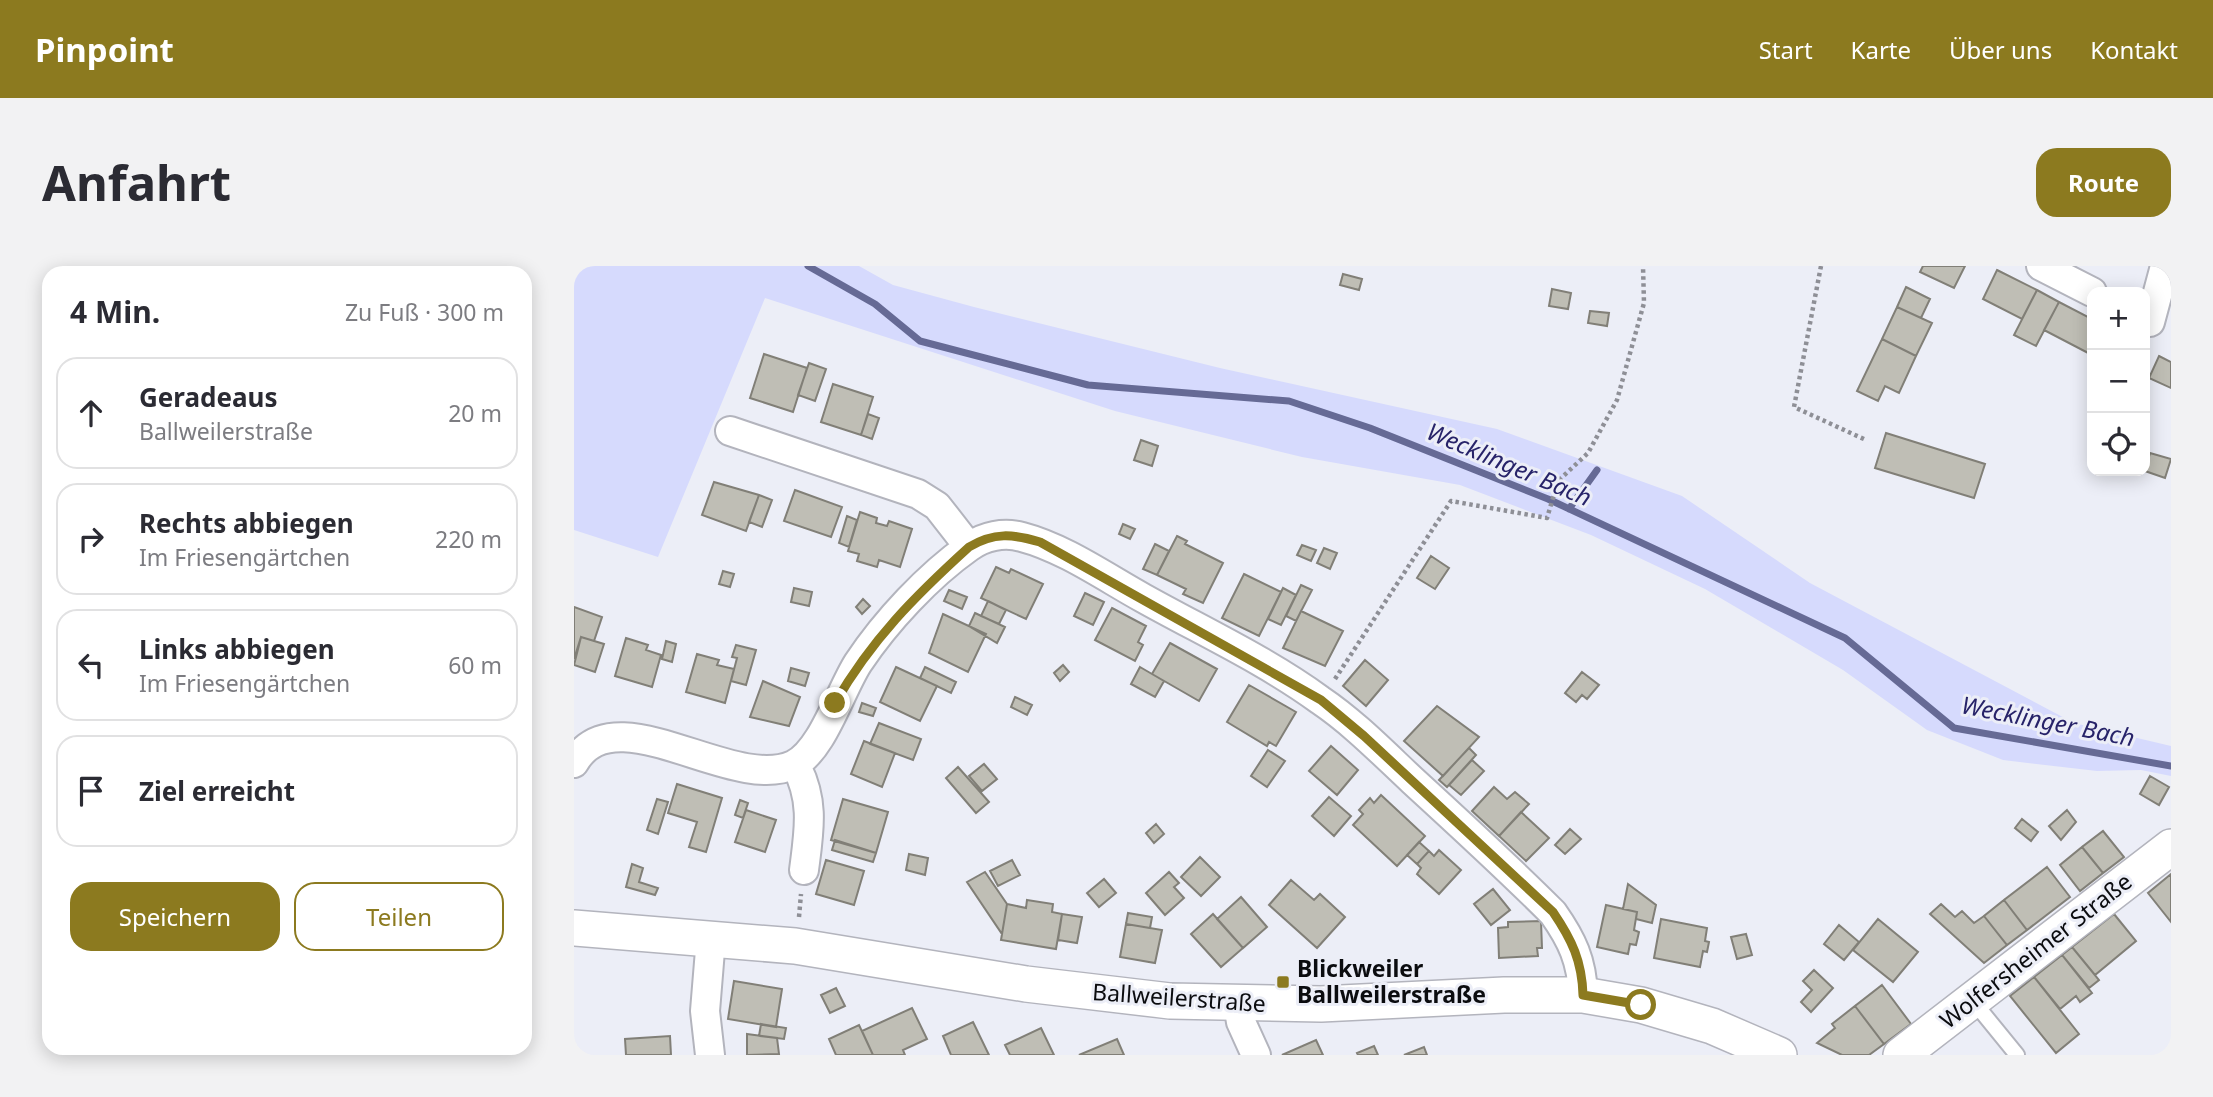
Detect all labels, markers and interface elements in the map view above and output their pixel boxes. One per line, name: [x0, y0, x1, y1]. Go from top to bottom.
text: Pinpoint: [35, 27, 174, 72]
text: Start: [1759, 33, 1813, 66]
text: Karte: [1851, 33, 1911, 66]
text: Über uns: [1949, 33, 2052, 66]
text: Kontakt: [2090, 33, 2178, 66]
button: Route: [2036, 148, 2171, 217]
text: Anfahrt: [42, 149, 231, 215]
map controls: [2087, 287, 2150, 476]
button: +: [2087, 287, 2150, 350]
text: 4 Min.: [70, 291, 160, 332]
text: Zu Fuß · 300 m: [345, 296, 504, 328]
button: −: [2087, 350, 2150, 413]
text: Geradeaus: [139, 379, 278, 415]
icon: ahead: [72, 394, 110, 432]
text: 20 m: [448, 397, 502, 429]
button: locate: [2087, 413, 2150, 476]
water label: Wecklinger Bach: [1422, 414, 1597, 513]
text: Ballweilerstraße: [139, 415, 313, 447]
text: Rechts abbiegen: [139, 505, 354, 541]
icon: right: [72, 520, 110, 558]
text: 220 m: [435, 523, 502, 555]
text: Im Friesengärtchen: [139, 541, 350, 573]
text: Links abbiegen: [139, 631, 335, 667]
icon: left: [72, 646, 110, 684]
text: 60 m: [448, 649, 502, 681]
text: Im Friesengärtchen: [139, 667, 350, 699]
route end: [819, 687, 850, 718]
water label: Wecklinger Bach: [1959, 688, 2138, 753]
icon: arrive: [72, 772, 110, 810]
text: Ziel erreicht: [139, 773, 295, 809]
street label: Wolfersheimer Straße: [1933, 865, 2138, 1035]
button: Speichern: [70, 882, 280, 951]
button: Teilen: [294, 882, 504, 951]
place label: Blickweiler Ballweilerstraße: [1297, 952, 1486, 1010]
marker: Blickweiler Ballweilerstraße: [1275, 974, 1291, 990]
street label: Ballweilerstraße: [1091, 975, 1267, 1019]
route start: [1625, 989, 1656, 1020]

